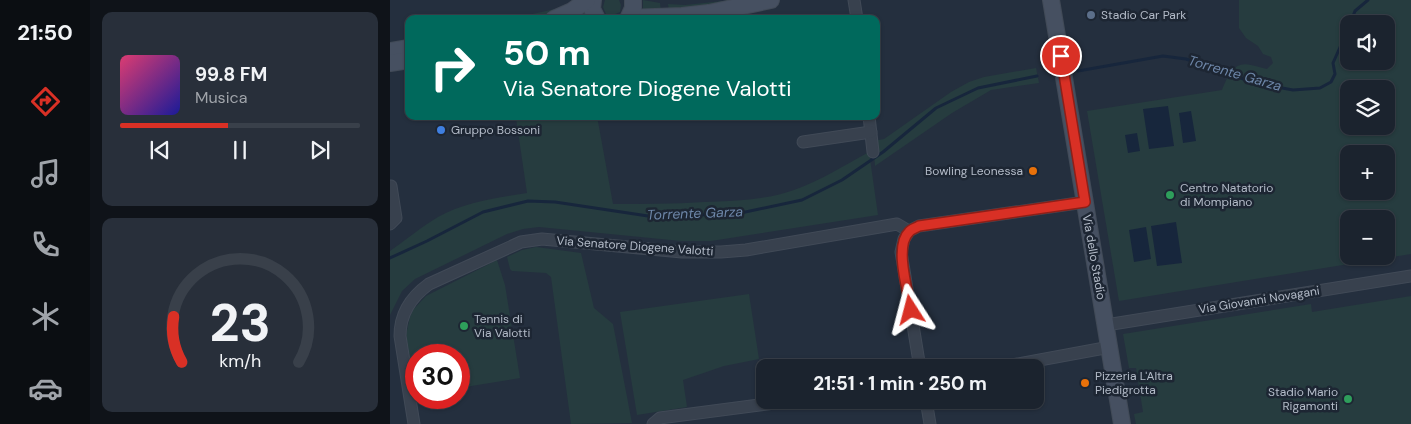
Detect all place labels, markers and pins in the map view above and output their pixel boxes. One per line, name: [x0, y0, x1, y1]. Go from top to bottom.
place label: Stadio Car Park: [1101, 7, 1186, 23]
marker: Stadio Car Park: [1085, 9, 1097, 21]
pin: [1040, 35, 1082, 77]
place label: Gruppo Bossoni: [451, 122, 540, 138]
marker: Gruppo Bossoni: [435, 124, 447, 136]
place label: Bowling Leonessa: [925, 163, 1023, 179]
marker: Bowling Leonessa: [1027, 165, 1039, 177]
place label: Centro Natatorio di Mompiano: [1180, 180, 1273, 210]
marker: Centro Natatorio di Mompiano: [1164, 189, 1176, 201]
place label: Tennis di Via Valotti: [474, 311, 530, 341]
marker: Tennis di Via Valotti: [458, 320, 470, 332]
place label: Pizzeria L'Altra Piedigrotta: [1095, 368, 1173, 398]
marker: Pizzeria L'Altra Piedigrotta: [1079, 377, 1091, 389]
place label: Stadio Mario Rigamonti: [1268, 384, 1338, 414]
marker: Stadio Mario Rigamonti: [1342, 393, 1354, 405]

